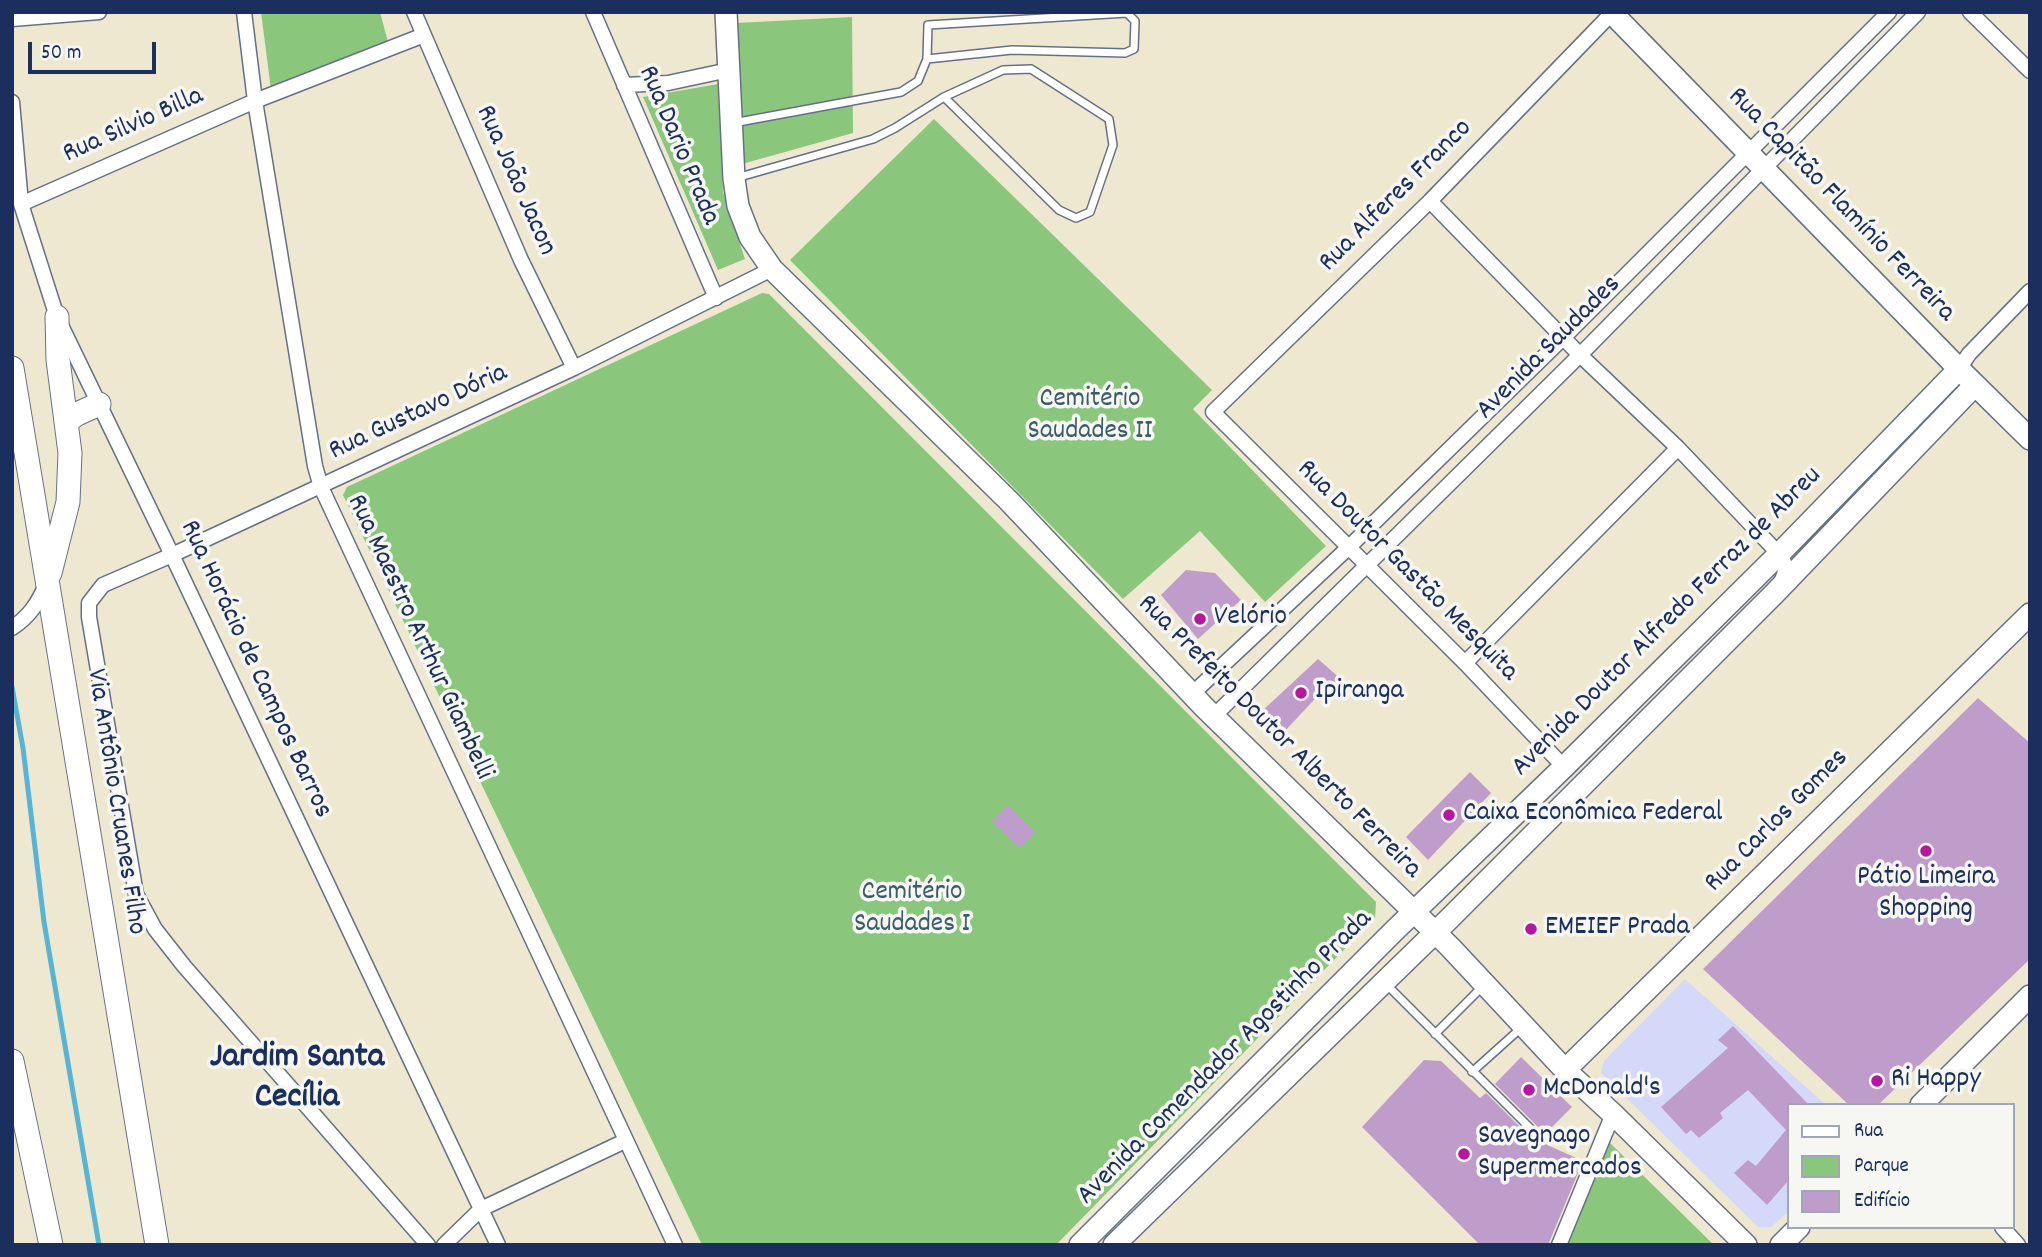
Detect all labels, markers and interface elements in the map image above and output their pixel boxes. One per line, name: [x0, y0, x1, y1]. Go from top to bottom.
scale bar: [32, 28, 159, 72]
text: 50 m: [41, 39, 81, 69]
street label: Rua Dario Prada: [628, 61, 726, 231]
street label: Rua Silvio Billa: [59, 81, 209, 173]
street label: Rua Capitão Flamínio Ferreira: [1719, 82, 1961, 330]
street label: Rua João Jacon: [466, 101, 562, 261]
street label: Rua Alferes Franco: [1313, 113, 1481, 281]
street label: Avenida Saudades: [1471, 270, 1629, 428]
street label: Rua Gustavo Dória: [325, 358, 513, 470]
park label: Cemitério Saudades II: [1028, 384, 1152, 450]
street label: Rua Doutor Gastão Mesquita: [1288, 454, 1524, 690]
street label: Avenida Doutor Alfredo Ferraz de Abreu: [1506, 461, 1830, 785]
street label: Rua Maestro Arthur Giambelli: [337, 490, 499, 786]
street label: Rua Horácio de Campos Barros: [170, 516, 338, 824]
street label: Rua Prefeito Doutor Alberto Ferreira: [1129, 589, 1427, 887]
place label: Velório: [1214, 602, 1287, 636]
marker: Velório: [1192, 611, 1208, 627]
street label: Via Antônio Cruanes Filho: [76, 667, 152, 937]
place label: Ipiranga: [1315, 676, 1404, 710]
marker: Ipiranga: [1293, 685, 1309, 701]
street label: Rua Carlos Gomes: [1699, 743, 1857, 901]
place label: Caixa Econômica Federal: [1463, 798, 1722, 832]
marker: Caixa Econômica Federal: [1441, 807, 1457, 823]
marker: Pátio Limeira Shopping: [1918, 843, 1934, 859]
place label: Pátio Limeira Shopping: [1857, 862, 1995, 928]
park label: Cemitério Saudades I: [854, 877, 970, 943]
street label: Avenida Comendador Agostinho Prada: [1071, 904, 1381, 1214]
place label: EMEIEF Prada: [1545, 912, 1690, 946]
marker: EMEIEF Prada: [1523, 921, 1539, 937]
district label: Jardim Santa Cecília: [210, 1039, 384, 1121]
place label: Ri Happy: [1891, 1064, 1981, 1098]
place label: McDonald's: [1543, 1073, 1661, 1107]
marker: Ri Happy: [1869, 1073, 1885, 1089]
marker: McDonald's: [1521, 1082, 1537, 1098]
legend: [1786, 1103, 2014, 1229]
text: Rua: [1854, 1117, 1883, 1147]
place label: Savegnago Supermercados: [1478, 1121, 1642, 1187]
marker: Savegnago Supermercados: [1456, 1146, 1472, 1162]
text: Parque: [1854, 1152, 1909, 1182]
text: Edifício: [1854, 1187, 1910, 1217]

